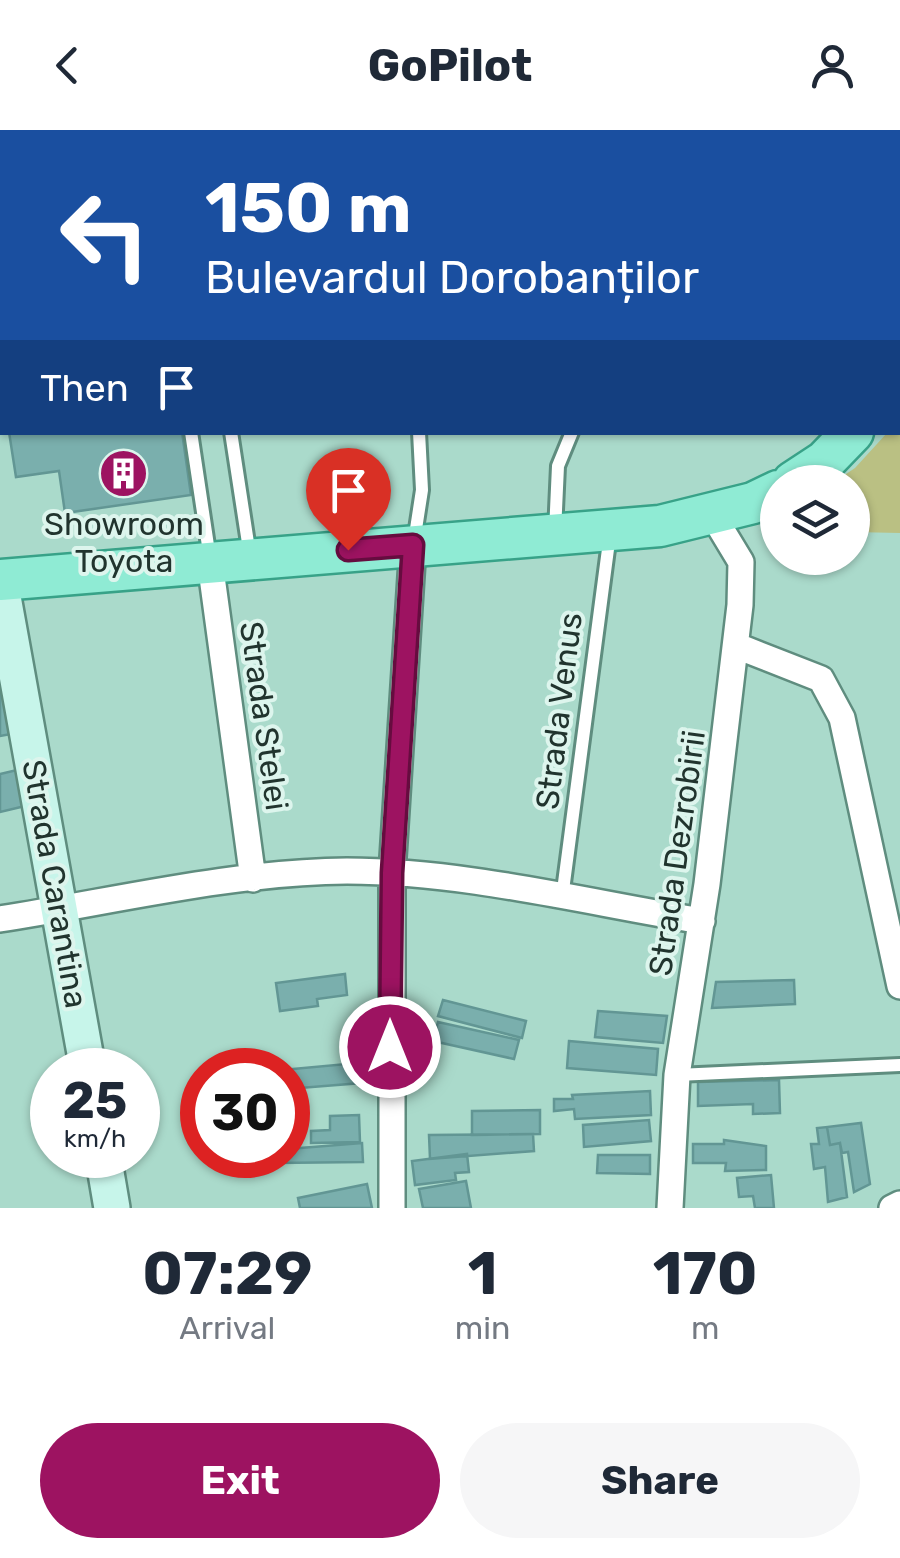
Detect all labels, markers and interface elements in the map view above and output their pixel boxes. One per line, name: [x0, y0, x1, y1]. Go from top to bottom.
icon: back: [40, 38, 95, 93]
icon: person: [805, 38, 860, 93]
text: GoPilot: [368, 39, 532, 92]
text: 150 m: [205, 167, 412, 250]
icon: left: [40, 170, 170, 300]
text: Bulevardul Dorobanților: [205, 251, 699, 304]
icon: arrive: [149, 360, 204, 415]
text: Then: [40, 365, 129, 411]
building icon: Showroom Toyota: [98, 448, 150, 500]
pin: [306, 448, 391, 551]
icon: arrive: [321, 463, 376, 518]
map controls: [760, 465, 870, 575]
button: layers: [760, 465, 870, 575]
place label: Showroom Toyota: [44, 505, 204, 580]
street label: Strada Venus: [528, 610, 590, 812]
street label: Strada Stelei: [232, 619, 296, 813]
street label: Strada Dezrobirii: [641, 728, 713, 978]
street label: Strada Carantina: [14, 757, 96, 1011]
position arrow: [338, 995, 442, 1099]
speed limit sign: 30: [180, 1048, 310, 1178]
text: 25: [63, 1071, 127, 1131]
text: km/h: [64, 1124, 126, 1153]
text: 07:29: [142, 1238, 312, 1309]
text: 1: [468, 1238, 497, 1309]
text: 170: [653, 1238, 758, 1309]
text: Arrival: [179, 1309, 275, 1347]
text: min: [455, 1309, 510, 1347]
text: m: [691, 1309, 719, 1347]
button: Exit: [40, 1423, 440, 1538]
button: Share: [460, 1423, 860, 1538]

